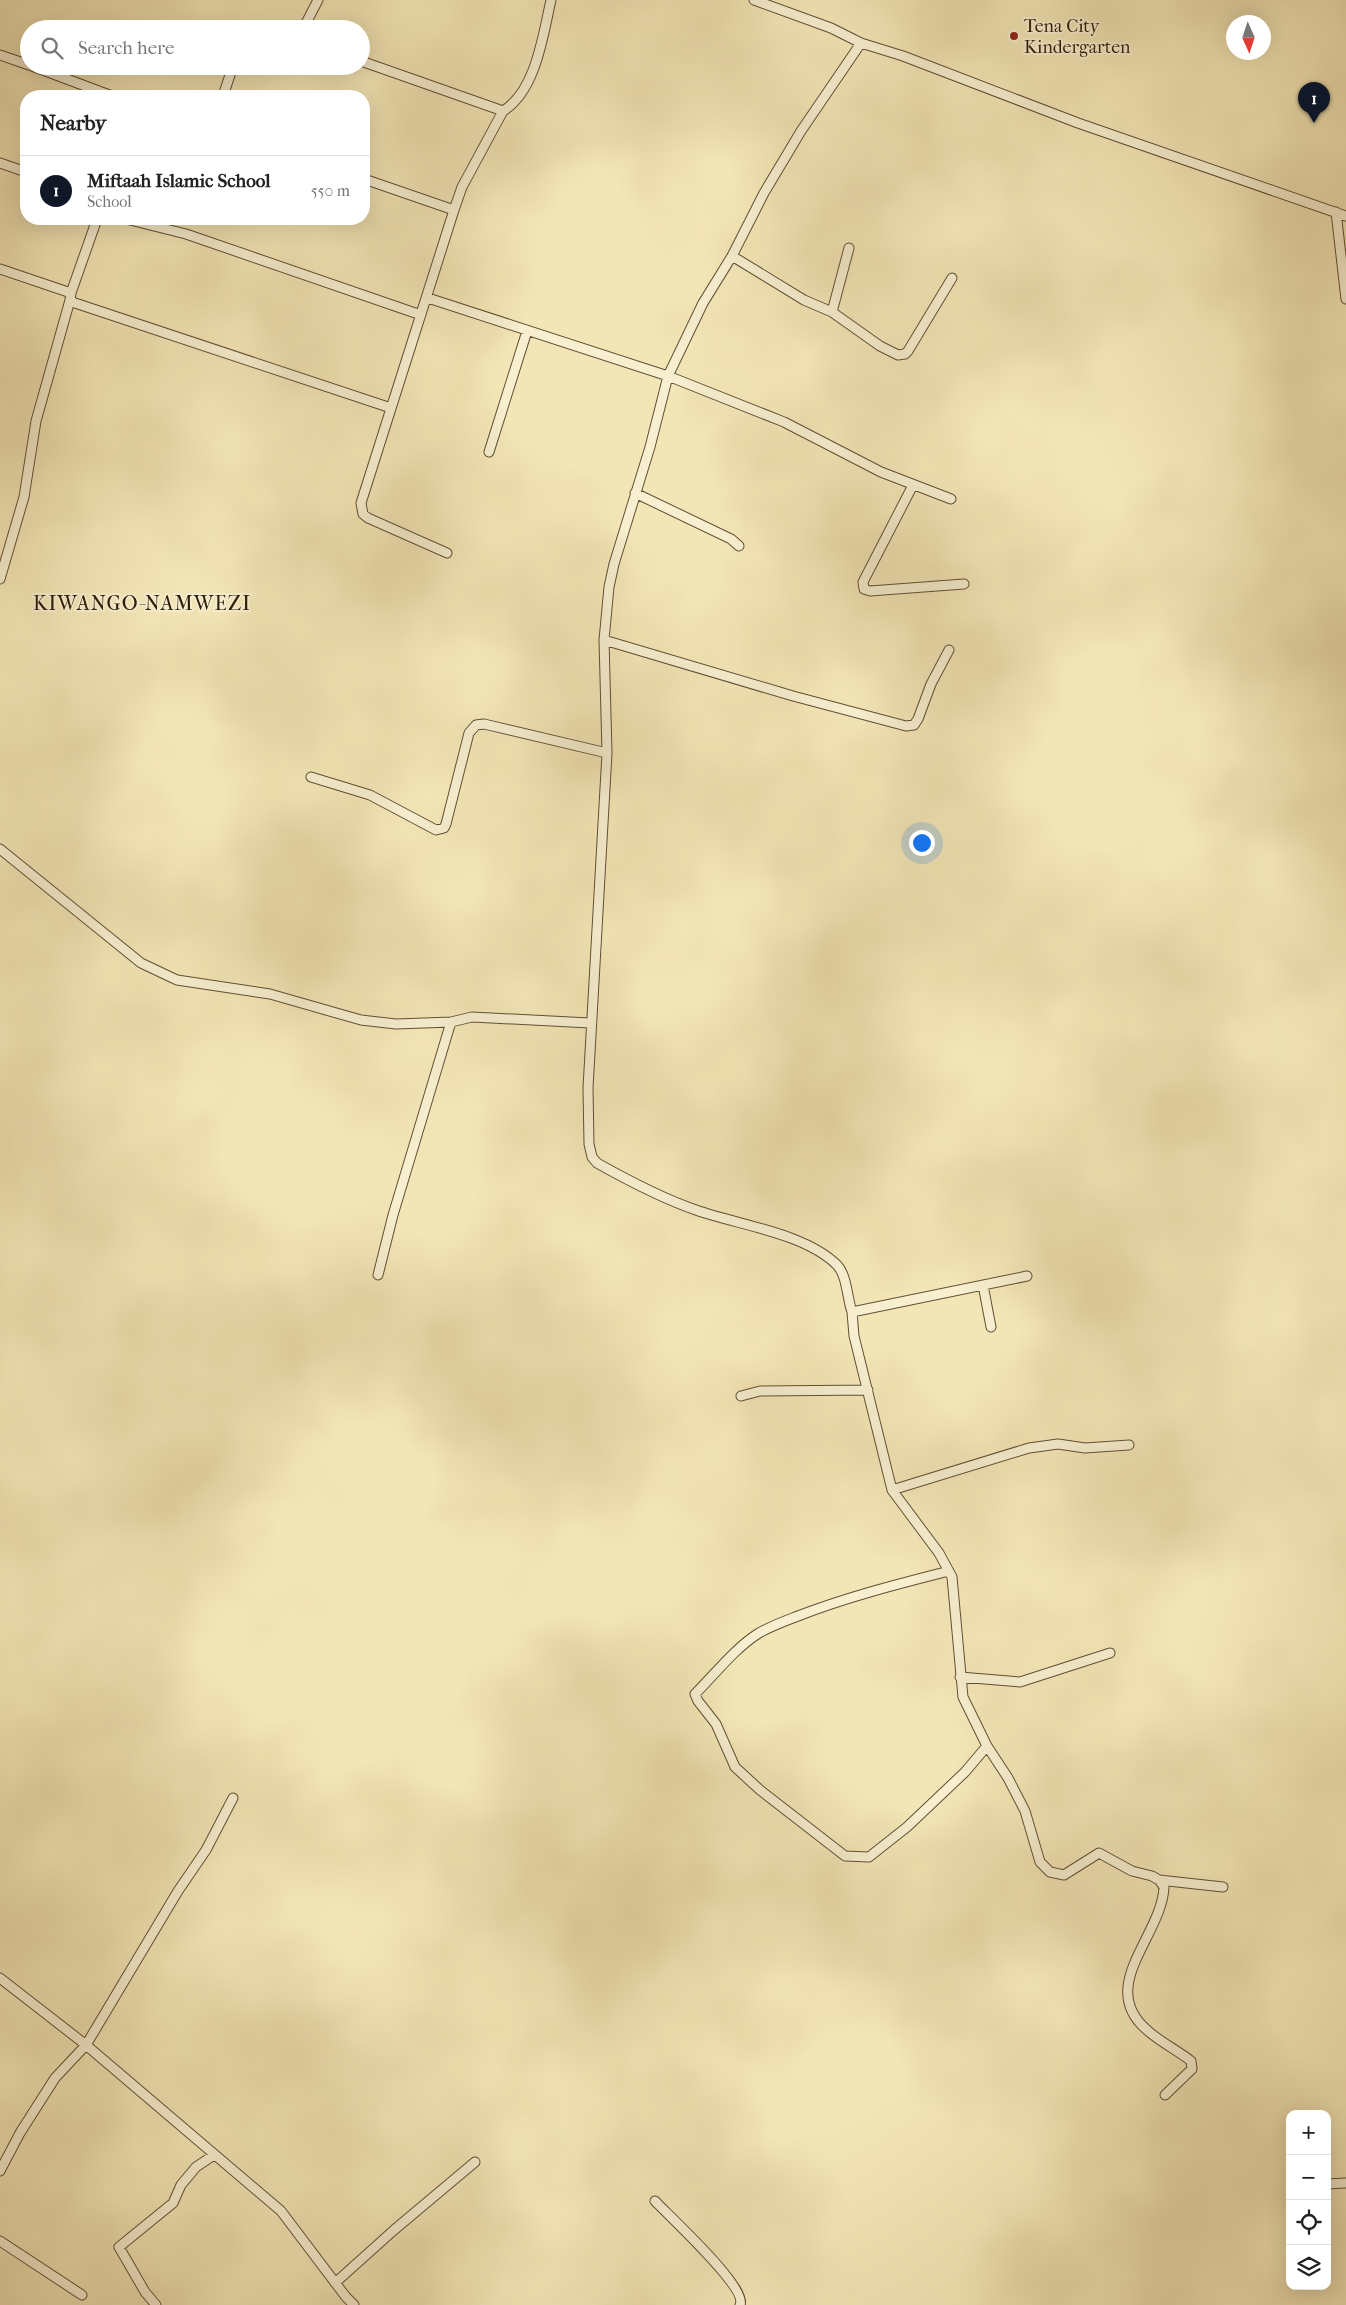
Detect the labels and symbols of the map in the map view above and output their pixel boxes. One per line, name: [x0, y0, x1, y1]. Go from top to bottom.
north arrow: [1226, 15, 1271, 60]
place label: Tena City Kindergarten: [1024, 16, 1131, 58]
marker: Tena City Kindergarten: [1008, 30, 1020, 42]
pin: 1: [1298, 82, 1330, 123]
district label: KIWANGO-NAMWEZI: [33, 592, 251, 615]
your location: [909, 830, 935, 856]

